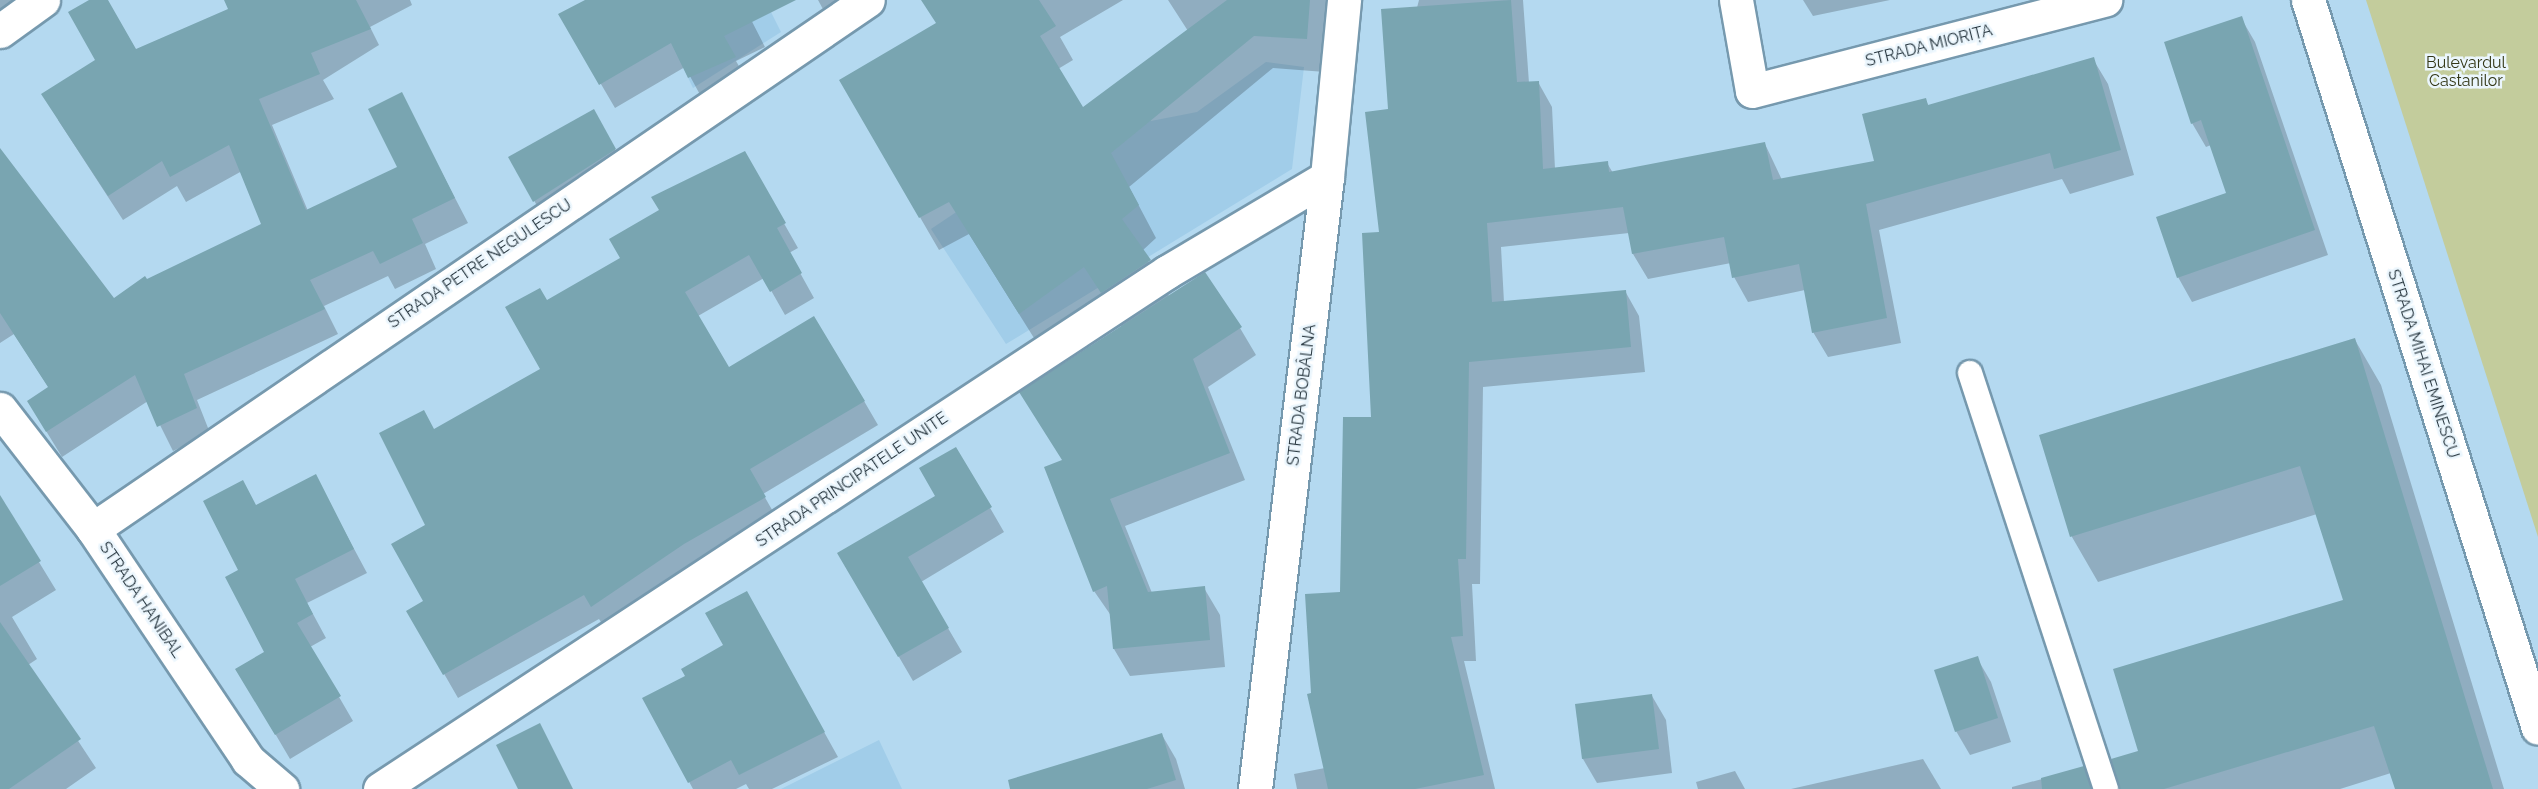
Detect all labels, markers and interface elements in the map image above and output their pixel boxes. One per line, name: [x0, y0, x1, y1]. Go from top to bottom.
street label: STRADA MIORIȚA: [1863, 21, 1995, 71]
park label: Bulevardul Castanilor: [2426, 53, 2506, 91]
street label: STRADA PETRE NEGULESCU: [384, 195, 576, 333]
street label: STRADA MIHAI EMINESCU: [2383, 267, 2463, 461]
street label: STRADA BOBÂLNA: [1284, 323, 1320, 467]
street label: STRADA PRINCIPATELE UNITE: [752, 408, 952, 552]
street label: STRADA HANIBAL: [95, 538, 187, 662]

